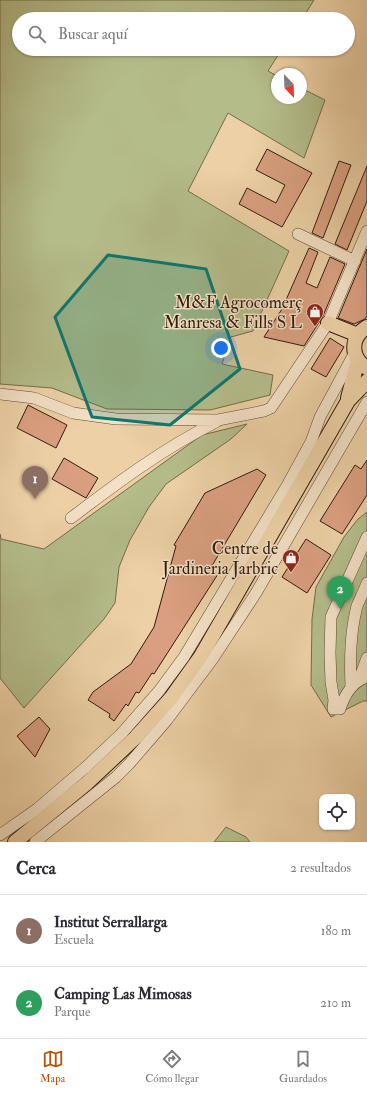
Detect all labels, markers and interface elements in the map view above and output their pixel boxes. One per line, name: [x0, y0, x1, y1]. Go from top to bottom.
search box: [12, 12, 355, 56]
icon: search: [26, 23, 48, 45]
text: Buscar aquí: [58, 25, 127, 44]
north arrow: [271, 68, 307, 104]
place label: M&F Agrocomerç Manresa & Fills S L: [164, 292, 303, 333]
shop icon: M&F Agrocomerç Manresa & Fills S L: [305, 302, 325, 327]
your location: [211, 338, 231, 358]
pin: 1: [22, 466, 48, 499]
place label: Centre de Jardineria Jarbric: [161, 538, 278, 580]
shop icon: Centre de Jardineria Jarbric: [281, 548, 301, 573]
pin: 2: [327, 576, 353, 609]
map controls: [319, 794, 355, 830]
button: locate: [319, 794, 355, 830]
text: Cerca: [16, 858, 56, 879]
text: 2 resultados: [290, 860, 351, 876]
text: Institut Serrallarga: [54, 913, 167, 932]
text: 1: [27, 923, 31, 939]
text: 180 m: [321, 923, 351, 939]
text: Escuela: [54, 932, 94, 948]
text: Camping Las Mimosas: [54, 985, 192, 1004]
text: 2: [26, 995, 32, 1011]
text: 210 m: [320, 995, 351, 1011]
text: Parque: [54, 1004, 90, 1020]
tab: Mapa: [40, 1048, 65, 1085]
tab: Cómo llegar: [145, 1048, 199, 1085]
tab: Guardados: [279, 1048, 327, 1085]

